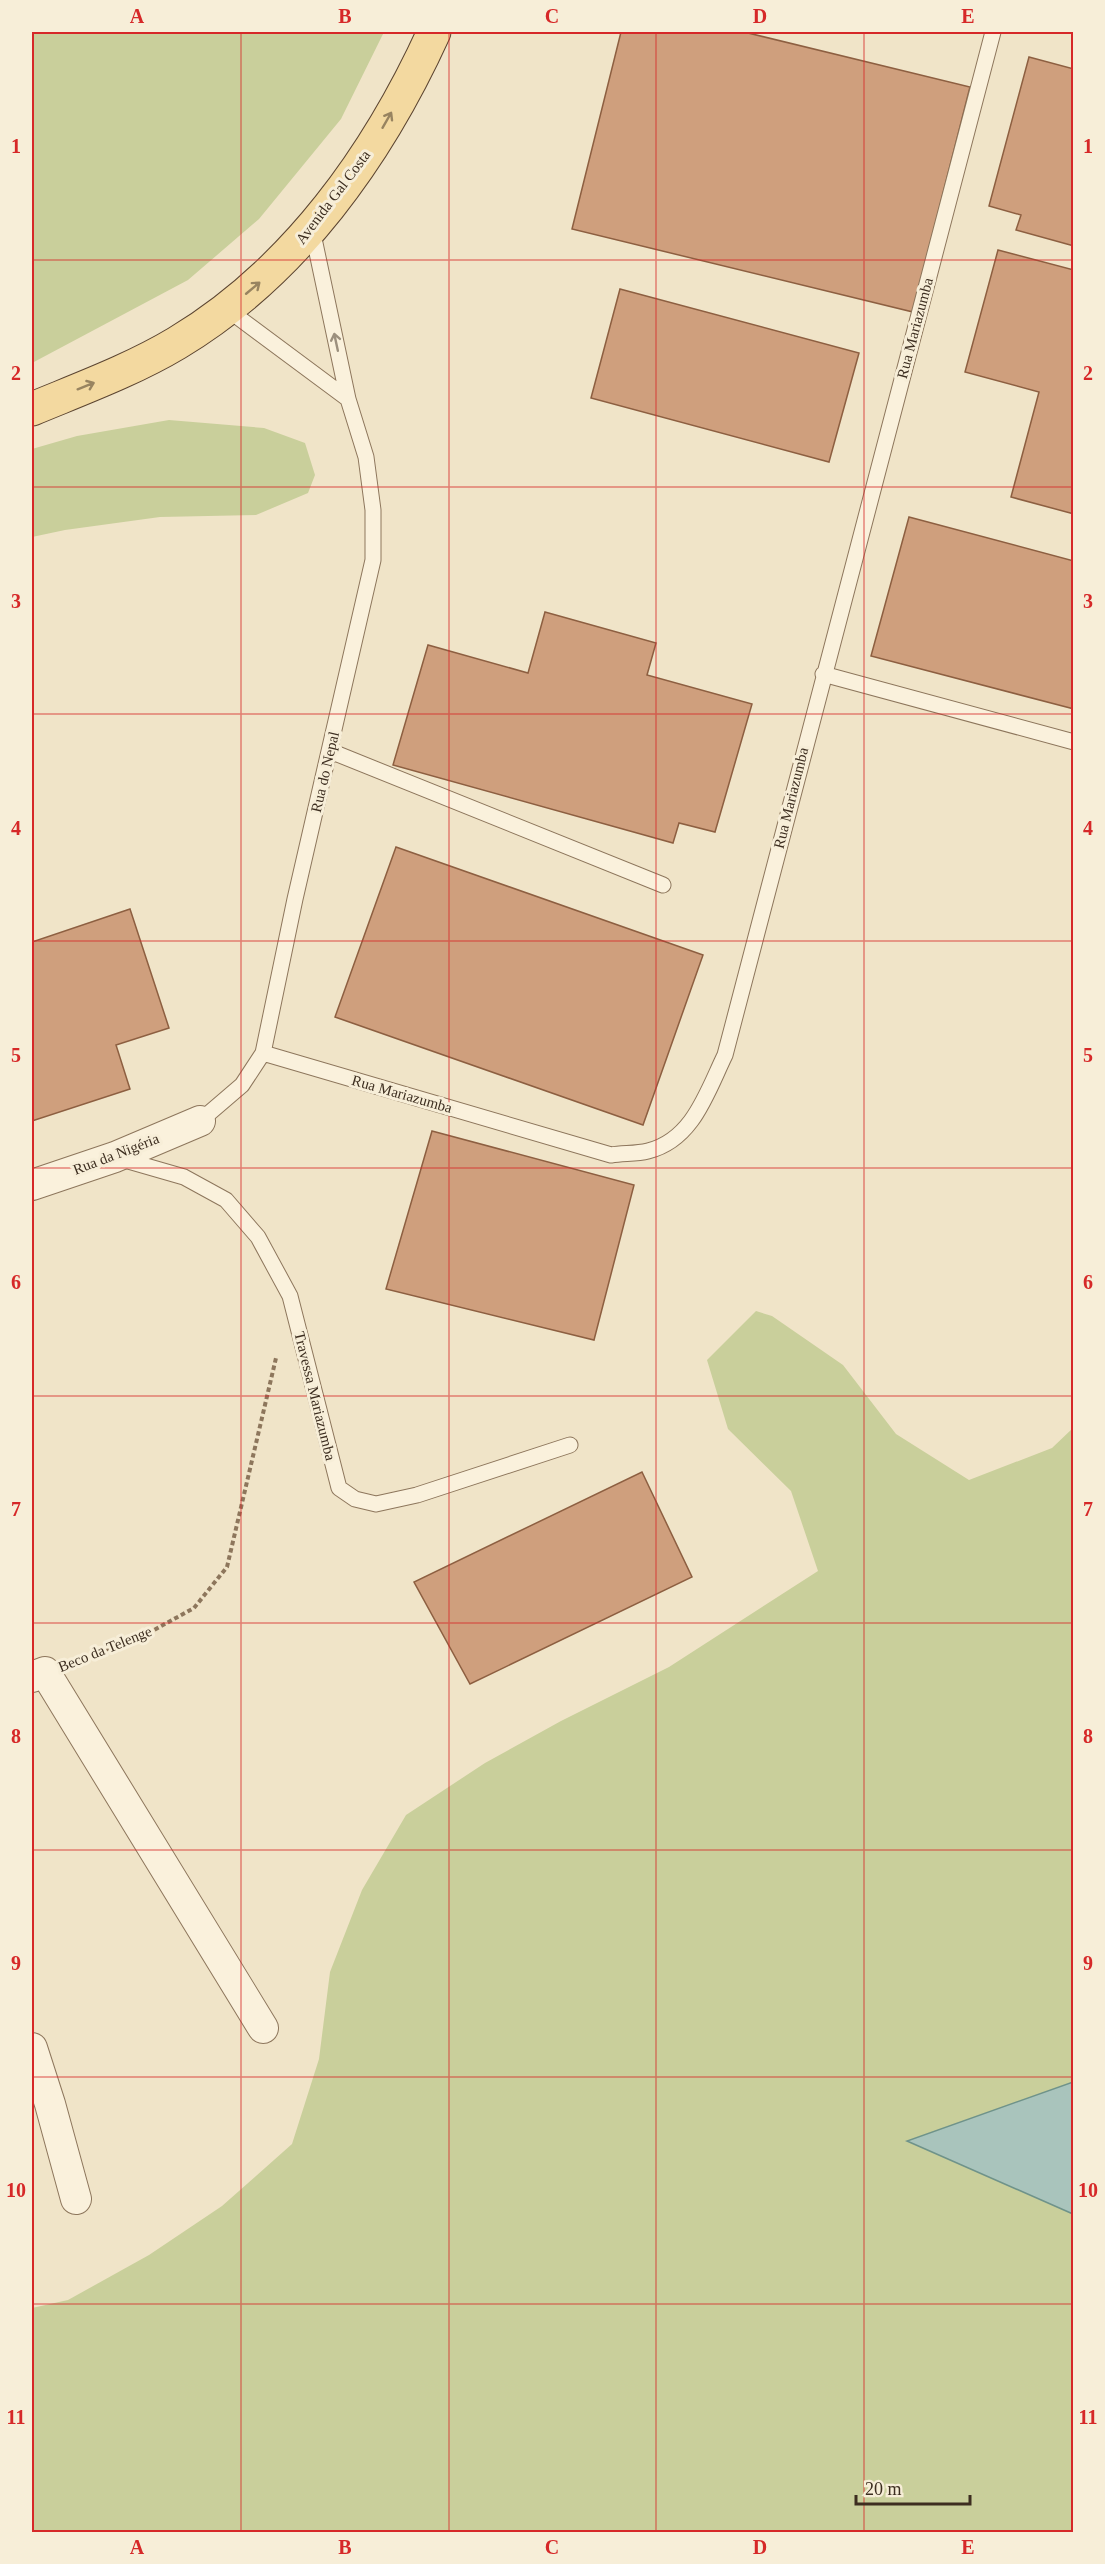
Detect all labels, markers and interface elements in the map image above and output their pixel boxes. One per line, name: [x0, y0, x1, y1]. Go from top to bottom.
text: A: [130, 5, 145, 27]
text: B: [338, 5, 352, 27]
text: C: [545, 5, 559, 27]
text: D: [753, 5, 767, 27]
text: E: [961, 5, 975, 27]
one-way arrow: [381, 112, 393, 129]
text: 1: [11, 135, 21, 157]
text: 1: [1083, 135, 1093, 157]
street label: Avenida Gal Costa: [293, 147, 374, 247]
street label: Rua Mariazumba: [894, 276, 936, 380]
one-way arrow: [245, 281, 261, 294]
one-way arrow: [330, 333, 341, 352]
text: 2: [11, 362, 21, 384]
text: 2: [1083, 362, 1093, 384]
one-way arrow: [76, 380, 94, 391]
text: 3: [11, 590, 21, 612]
text: 3: [1083, 590, 1093, 612]
street label: Rua do Nepal: [308, 730, 342, 814]
street label: Rua Mariazumba: [771, 745, 811, 850]
text: 4: [11, 817, 21, 839]
text: 4: [1083, 817, 1093, 839]
text: 5: [11, 1044, 21, 1066]
text: 5: [1083, 1044, 1093, 1066]
street label: Rua Mariazumba: [350, 1072, 454, 1116]
street label: Rua da Nigéria: [71, 1130, 162, 1178]
text: 6: [11, 1271, 21, 1293]
text: 6: [1083, 1271, 1093, 1293]
street label: Travessa Mariazumba: [291, 1330, 339, 1462]
text: 7: [11, 1498, 21, 1520]
text: 7: [1083, 1498, 1093, 1520]
street label: Beco da Telenge: [56, 1623, 154, 1675]
text: 8: [11, 1725, 21, 1747]
text: 8: [1083, 1725, 1093, 1747]
text: 9: [11, 1952, 21, 1974]
text: 9: [1083, 1952, 1093, 1974]
text: 10: [6, 2179, 26, 2201]
text: 10: [1078, 2179, 1098, 2201]
text: 11: [7, 2406, 25, 2428]
text: 11: [1079, 2406, 1097, 2428]
scale bar: [856, 2468, 970, 2506]
text: 20 m: [865, 2479, 902, 2499]
text: A: [130, 2536, 145, 2558]
text: B: [338, 2536, 352, 2558]
text: C: [545, 2536, 559, 2558]
text: D: [753, 2536, 767, 2558]
text: E: [961, 2536, 975, 2558]

